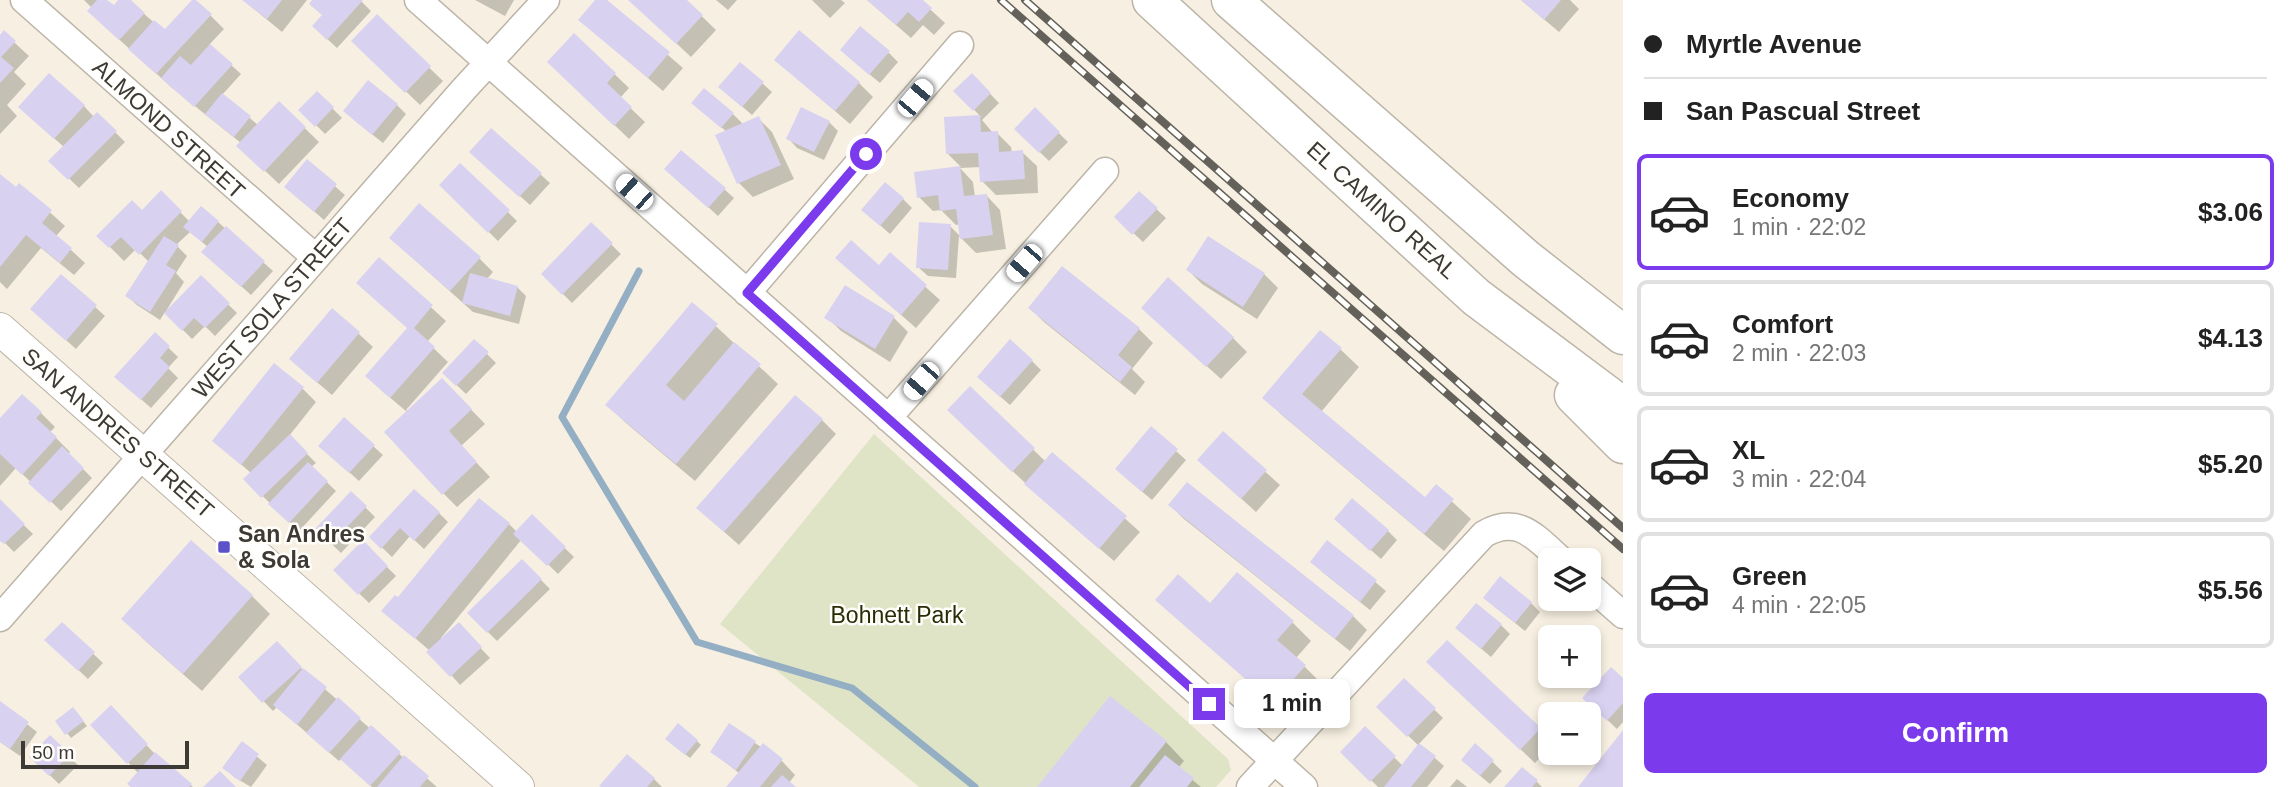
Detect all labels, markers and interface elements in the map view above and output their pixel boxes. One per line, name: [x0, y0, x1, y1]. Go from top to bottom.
text: Myrtle Avenue: [1686, 29, 1862, 59]
street label: ALMOND STREET: [88, 54, 250, 204]
car: [894, 75, 937, 121]
text: San Pascual Street: [1686, 96, 1920, 126]
street label: EL CAMINO REAL: [1302, 136, 1462, 284]
route start: [850, 138, 882, 170]
car: [612, 170, 657, 214]
icon: car: [1648, 181, 1711, 244]
text: Economy: [1732, 183, 1849, 213]
text: $3.06: [2198, 197, 2263, 227]
street label: WEST SOLA STREET: [187, 213, 357, 403]
text: 1 min · 22:02: [1732, 214, 1866, 240]
car: [1003, 240, 1046, 286]
icon: car: [1648, 307, 1711, 370]
text: Comfort: [1732, 309, 1833, 339]
text: $4.13: [2198, 323, 2263, 353]
text: 2 min · 22:03: [1732, 340, 1866, 366]
street label: SAN ANDRES STREET: [17, 343, 219, 523]
car: [900, 358, 943, 404]
icon: car: [1648, 433, 1711, 496]
text: XL: [1732, 435, 1765, 465]
text: $5.20: [2198, 449, 2263, 479]
text: 3 min · 22:04: [1732, 466, 1866, 492]
place label: San Andres & Sola: [238, 521, 365, 573]
marker: San Andres & Sola: [216, 539, 232, 555]
map controls: [1538, 548, 1601, 765]
button: layers: [1538, 548, 1601, 611]
icon: car: [1648, 559, 1711, 622]
text: Green: [1732, 561, 1807, 591]
text: $5.56: [2198, 575, 2263, 605]
text: 4 min · 22:05: [1732, 592, 1866, 618]
park label: Bohnett Park: [831, 602, 964, 628]
button: +: [1538, 625, 1601, 688]
callout: 1 min: [1234, 680, 1349, 728]
route end: [1193, 688, 1225, 720]
text: 1 min: [1262, 690, 1322, 716]
button: Confirm: [1644, 693, 2267, 773]
button: −: [1538, 702, 1601, 765]
scale bar: [21, 738, 189, 770]
text: 50 m: [32, 742, 74, 763]

